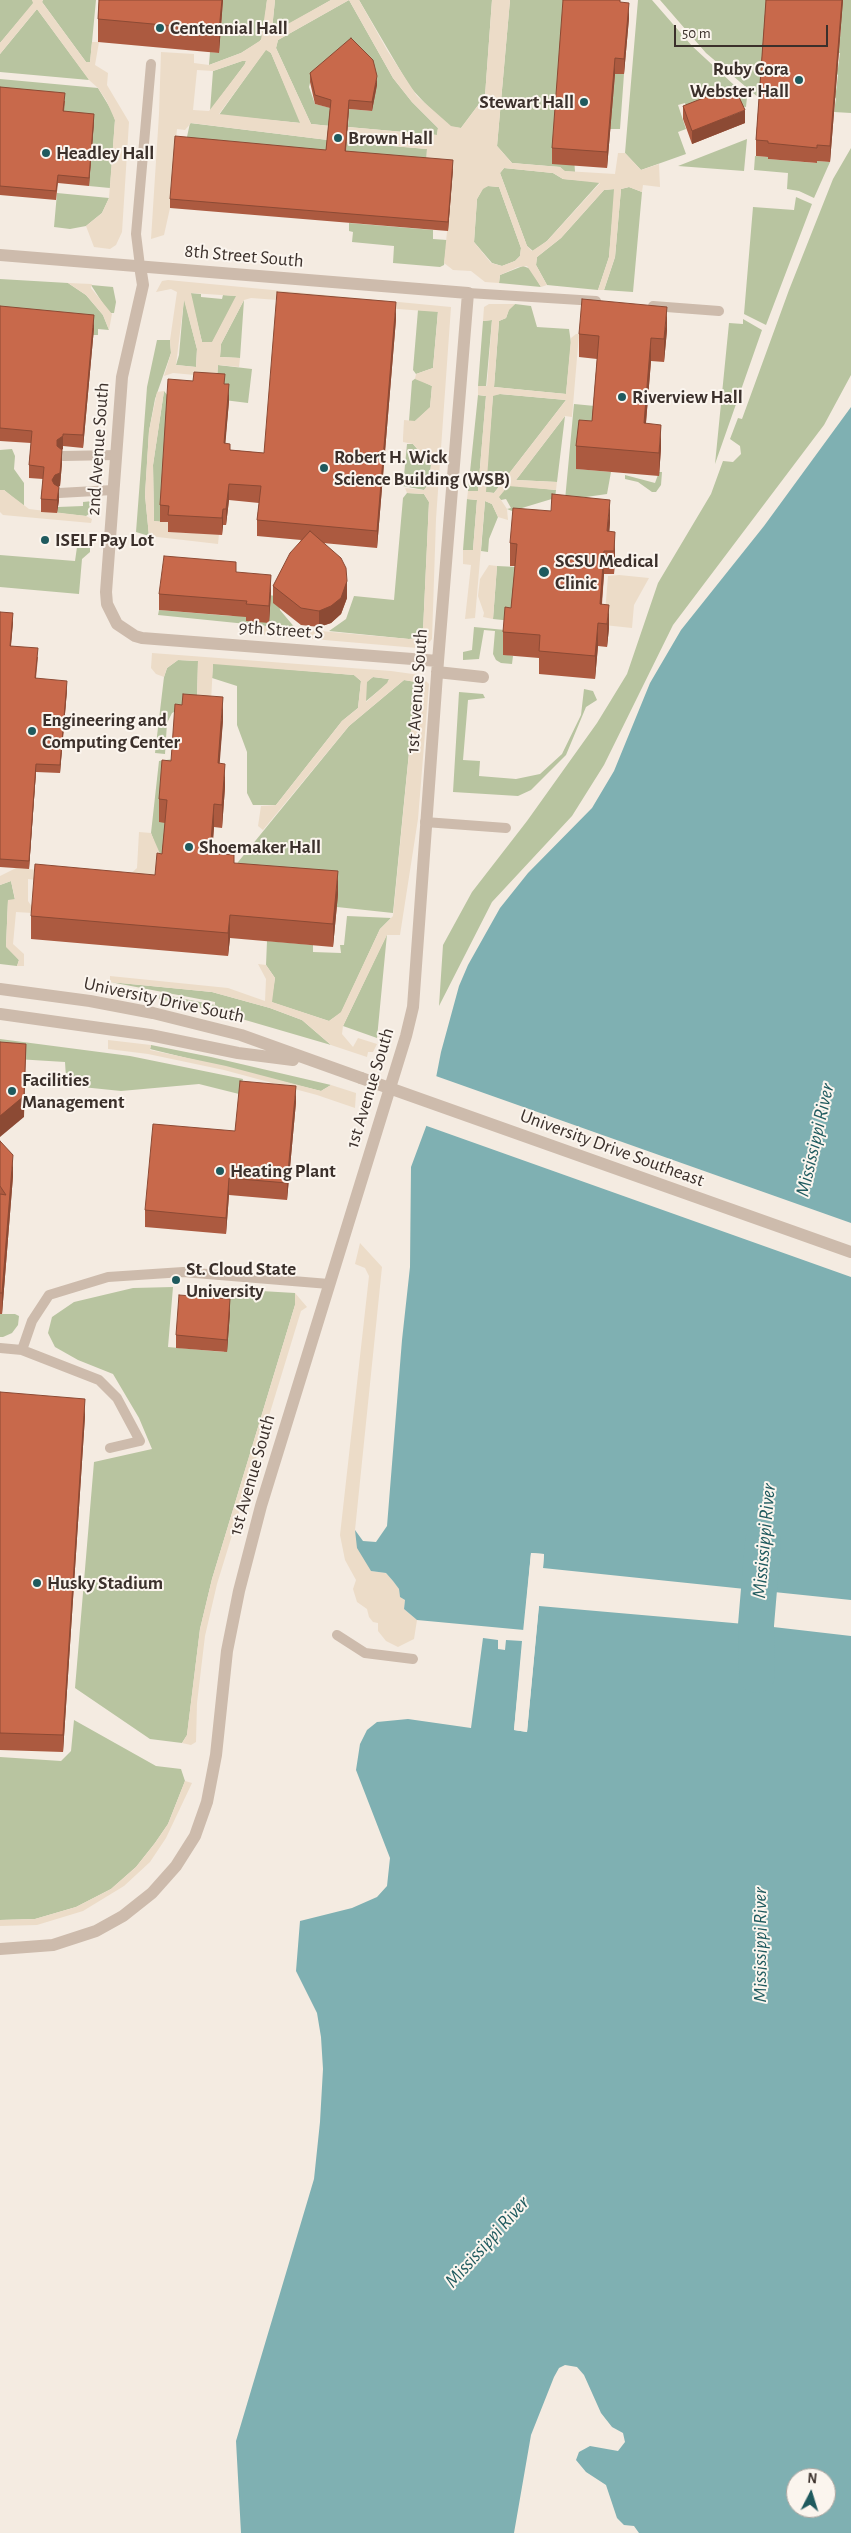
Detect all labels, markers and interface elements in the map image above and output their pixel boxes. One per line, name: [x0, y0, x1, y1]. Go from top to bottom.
scale bar: [676, 15, 830, 47]
place label: Centennial Hall: [170, 17, 288, 39]
marker: Centennial Hall: [154, 22, 166, 34]
text: 50 m: [682, 26, 711, 41]
place label: Ruby Cora Webster Hall: [690, 58, 789, 102]
marker: Ruby Cora Webster Hall: [793, 74, 805, 86]
place label: Stewart Hall: [479, 91, 574, 113]
marker: Stewart Hall: [578, 96, 590, 108]
place label: Brown Hall: [348, 127, 433, 149]
marker: Brown Hall: [332, 132, 344, 144]
place label: Headley Hall: [56, 142, 154, 164]
marker: Headley Hall: [40, 147, 52, 159]
street label: 8th Street South: [183, 239, 305, 273]
street label: 2nd Avenue South: [82, 382, 114, 516]
place label: Riverview Hall: [632, 386, 743, 408]
marker: Riverview Hall: [616, 391, 628, 403]
place label: Robert H. Wick Science Building (WSB): [334, 446, 511, 490]
marker: Robert H. Wick Science Building (WSB): [318, 462, 330, 474]
place label: ISELF Pay Lot: [55, 529, 154, 551]
marker: ISELF Pay Lot: [39, 534, 51, 546]
place label: SCSU Medical Clinic: [555, 550, 659, 594]
marker: SCSU Medical Clinic: [537, 565, 551, 579]
street label: 9th Street S: [238, 616, 324, 644]
street label: 1st Avenue South: [401, 628, 433, 754]
place label: Engineering and Computing Center: [42, 709, 180, 753]
marker: Engineering and Computing Center: [26, 725, 38, 737]
place label: Shoemaker Hall: [199, 836, 321, 858]
marker: Shoemaker Hall: [183, 841, 195, 853]
street label: University Drive South: [82, 972, 246, 1028]
street label: 1st Avenue South: [341, 1025, 399, 1151]
place label: Facilities Management: [22, 1069, 124, 1113]
water label: Mississippi River: [790, 1081, 840, 1199]
marker: Facilities Management: [6, 1085, 18, 1097]
street label: University Drive Southeast: [517, 1104, 707, 1192]
place label: Heating Plant: [230, 1160, 336, 1182]
marker: Heating Plant: [214, 1165, 226, 1177]
place label: St. Cloud State University: [186, 1258, 296, 1302]
marker: St. Cloud State University: [170, 1274, 182, 1286]
street label: 1st Avenue South: [224, 1412, 280, 1538]
water label: Mississippi River: [747, 1483, 781, 1599]
place label: Husky Stadium: [47, 1572, 163, 1594]
marker: Husky Stadium: [31, 1577, 43, 1589]
water label: Mississippi River: [748, 1887, 772, 2003]
water label: Mississippi River: [440, 2191, 534, 2293]
north arrow: [786, 2468, 836, 2518]
text: N: [807, 2472, 818, 2486]

